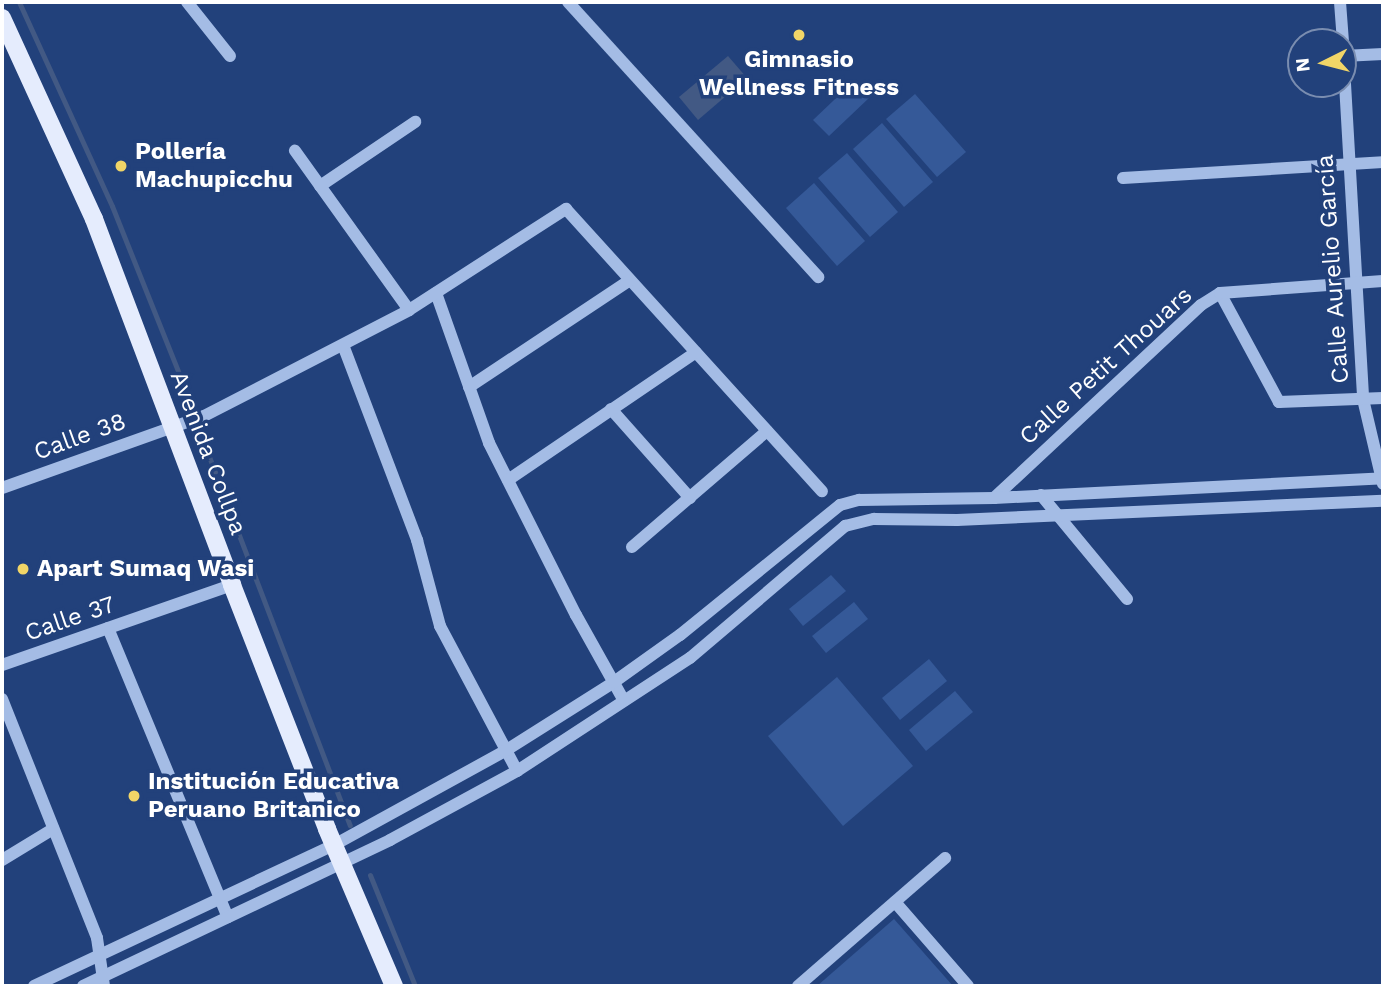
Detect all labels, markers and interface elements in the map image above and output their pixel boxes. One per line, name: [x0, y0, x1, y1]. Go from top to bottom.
marker: Gimnasio Wellness Fitness: [791, 27, 807, 43]
north arrow: [1287, 28, 1357, 98]
place label: Gimnasio Wellness Fitness: [699, 46, 899, 102]
text: N: [1290, 57, 1315, 73]
place label: Pollería Machupicchu: [135, 138, 293, 194]
street label: Calle Aurelio García: [1311, 153, 1355, 385]
marker: Pollería Machupicchu: [113, 158, 129, 174]
street label: Calle Petit Thouars: [1014, 281, 1198, 451]
street label: Avenida Collpa: [163, 367, 253, 539]
street label: Calle 38: [30, 407, 130, 467]
place label: Apart Sumaq Wasi: [37, 555, 255, 583]
marker: Apart Sumaq Wasi: [15, 561, 31, 577]
street label: Calle 37: [21, 590, 119, 648]
place label: Institución Educativa Peruano Britanico: [148, 768, 399, 824]
marker: Institución Educativa Peruano Britanico: [126, 788, 142, 804]

